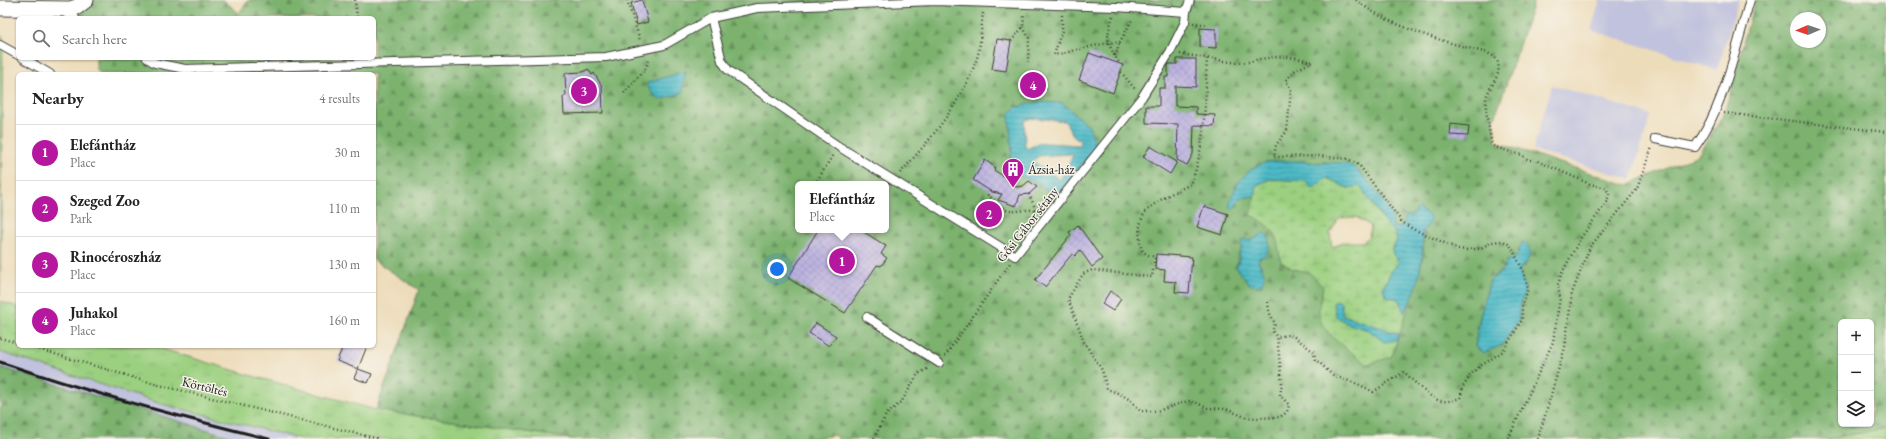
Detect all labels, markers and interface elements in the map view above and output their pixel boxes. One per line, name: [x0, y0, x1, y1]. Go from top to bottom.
north arrow: [1790, 12, 1826, 48]
search box: [16, 16, 376, 60]
icon: search: [30, 27, 52, 49]
text: Search here: [62, 29, 127, 48]
pin: 4: [1020, 70, 1046, 100]
pin: 3: [571, 76, 597, 106]
text: Nearby: [32, 87, 84, 109]
text: 4 results: [319, 90, 360, 107]
text: Elefántház: [70, 135, 136, 154]
text: 1: [42, 144, 48, 161]
text: 30 m: [335, 144, 360, 161]
text: Place: [70, 154, 96, 171]
building icon: Ázsia-ház: [1000, 156, 1026, 189]
place label: Ázsia-ház: [1027, 161, 1074, 178]
popup: [795, 181, 889, 233]
street label: Gősi Gábor sétány: [993, 183, 1062, 265]
text: Elefántház: [809, 189, 875, 208]
text: Szeged Zoo: [70, 191, 140, 210]
pin: 2: [976, 199, 1002, 229]
text: 2: [42, 200, 48, 217]
text: 110 m: [329, 200, 360, 217]
text: Place: [809, 208, 835, 225]
text: Park: [70, 210, 92, 227]
pin: 1: [829, 246, 855, 276]
text: Rinocéroszház: [70, 247, 161, 266]
text: 3: [42, 256, 48, 273]
text: 130 m: [329, 256, 360, 273]
your location: [767, 259, 787, 279]
text: Place: [70, 266, 96, 283]
text: Juhakol: [70, 303, 118, 322]
text: 4: [42, 312, 48, 329]
text: 160 m: [329, 312, 360, 329]
map controls: [1838, 319, 1874, 427]
button: +: [1838, 319, 1874, 355]
text: Place: [70, 322, 96, 339]
button: −: [1838, 355, 1874, 391]
street label: Körtöltés: [180, 373, 229, 400]
button: layers: [1838, 391, 1874, 427]

